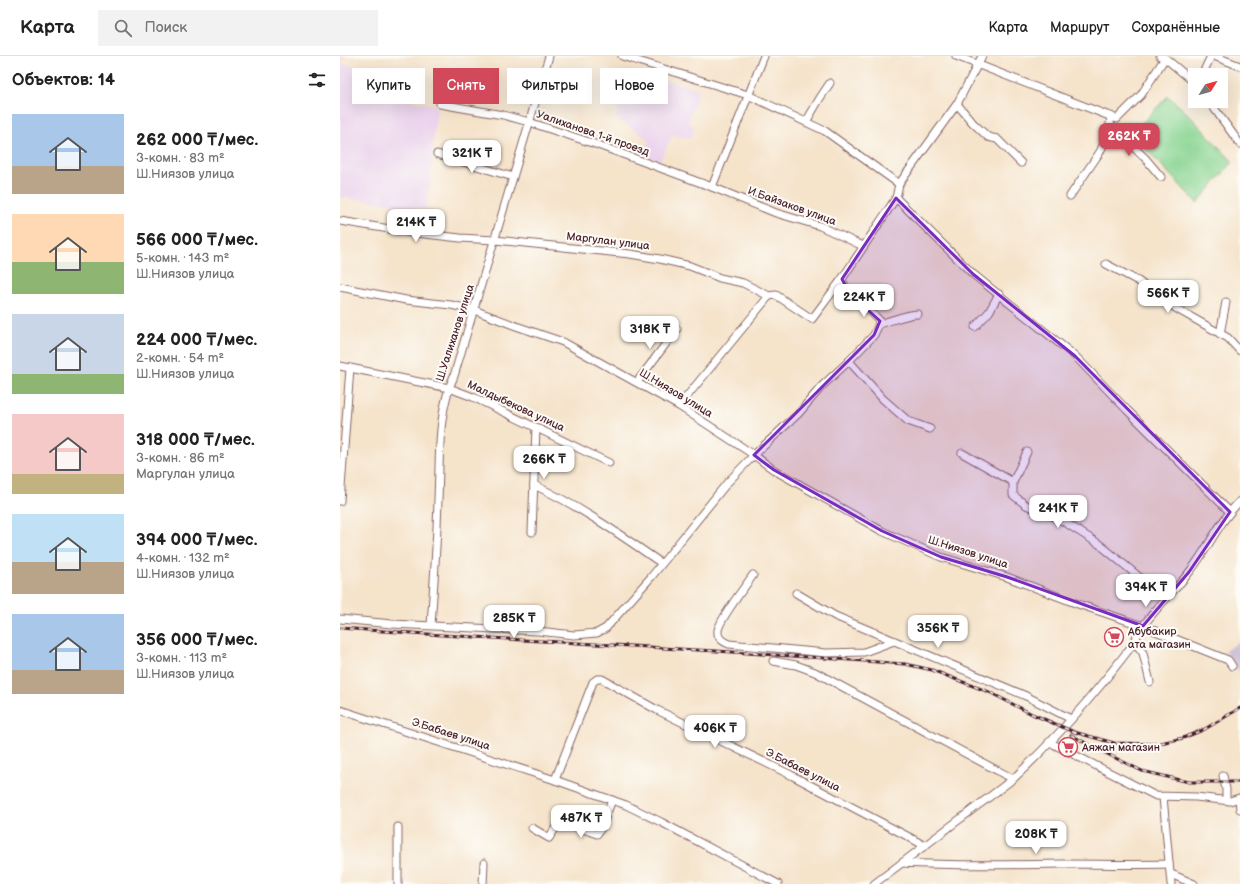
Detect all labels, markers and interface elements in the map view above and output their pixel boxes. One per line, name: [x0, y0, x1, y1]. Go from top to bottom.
search box: [98, 10, 378, 46]
text: Карта: [20, 16, 74, 39]
icon: search: [112, 17, 134, 39]
text: Поиск: [144, 18, 187, 37]
text: Карта: [989, 19, 1028, 36]
text: Маршрут: [1050, 19, 1110, 36]
text: Сохранённые: [1132, 19, 1220, 36]
chip: Купить: [352, 68, 425, 104]
chip: Снять: [433, 68, 499, 104]
chip: Фильтры: [507, 68, 592, 104]
chip: Новое: [600, 68, 668, 104]
north arrow: [1188, 68, 1228, 108]
map controls: [1188, 68, 1228, 108]
icon: filters: [306, 69, 328, 91]
text: Объектов: 14: [12, 70, 115, 90]
street label: Уалиханова 1-й проезд: [535, 108, 651, 159]
pin: 262K ₸: [1096, 123, 1162, 157]
text: 262K ₸: [1108, 128, 1150, 144]
icon: home: [44, 130, 92, 178]
text: 262 000 ₸/мес.: [136, 130, 258, 150]
pin: 321K ₸: [439, 140, 505, 174]
text: 321K ₸: [452, 145, 492, 161]
text: 3-комн. · 83 m²: [136, 150, 225, 166]
text: Ш.Ниязов улица: [136, 166, 235, 182]
street label: И.Байзаков улица: [746, 184, 838, 228]
pin: 214K ₸: [383, 209, 449, 243]
text: 214K ₸: [396, 214, 436, 230]
street label: Маргулан улица: [566, 229, 651, 253]
icon: home: [44, 230, 92, 278]
text: 566 000 ₸/мес.: [136, 230, 258, 250]
text: 5-комн. · 143 m²: [136, 250, 229, 266]
text: Ш.Ниязов улица: [136, 266, 235, 282]
pin: 566K ₸: [1135, 280, 1201, 314]
street label: Ш.Уалиханов улица: [433, 282, 477, 383]
pin: 224K ₸: [831, 284, 897, 318]
text: 566K ₸: [1147, 285, 1189, 301]
text: 224K ₸: [843, 289, 885, 305]
pin: 318K ₸: [617, 316, 683, 350]
text: 318K ₸: [630, 321, 670, 337]
icon: home: [44, 330, 92, 378]
text: 224 000 ₸/мес.: [136, 330, 257, 350]
text: 2-комн. · 54 m²: [136, 350, 224, 366]
text: Ш.Ниязов улица: [136, 366, 235, 382]
street label: Ш.Ниязов улица: [637, 366, 716, 420]
street label: Малдыбекова улица: [465, 378, 567, 434]
icon: home: [44, 430, 92, 478]
text: 318 000 ₸/мес.: [136, 430, 255, 450]
pin: 266K ₸: [511, 446, 577, 480]
text: 3-комн. · 86 m²: [136, 450, 225, 466]
text: 266K ₸: [523, 451, 566, 467]
text: Маргулан улица: [136, 466, 235, 482]
pin: 241K ₸: [1025, 495, 1091, 529]
text: 241K ₸: [1038, 500, 1078, 516]
icon: home: [44, 530, 92, 578]
text: 394 000 ₸/мес.: [136, 530, 257, 550]
street label: Ш.Ниязов улица: [926, 533, 1010, 571]
text: 4-комн. · 132 m²: [136, 550, 230, 566]
text: Ш.Ниязов улица: [136, 566, 235, 582]
pin: 394K ₸: [1113, 574, 1179, 608]
text: 394K ₸: [1125, 579, 1167, 595]
pin: 285K ₸: [481, 605, 547, 639]
text: 285K ₸: [493, 610, 535, 626]
pin: 356K ₸: [905, 615, 971, 649]
text: 356K ₸: [917, 620, 959, 636]
place label: Абубакир ата магазин: [1127, 625, 1191, 651]
supermarket icon: Абубакир ата магазин: [1103, 626, 1125, 648]
icon: home: [44, 630, 92, 678]
text: 356 000 ₸/мес.: [136, 630, 258, 650]
text: 3-комн. · 113 m²: [136, 650, 227, 666]
text: Ш.Ниязов улица: [136, 666, 235, 682]
street label: Э.Бабаев улица: [410, 715, 492, 753]
pin: 406K ₸: [682, 715, 748, 749]
text: 406K ₸: [693, 720, 737, 736]
supermarket icon: Аяжан магазин: [1057, 736, 1079, 758]
place label: Аяжан магазин: [1081, 741, 1160, 754]
street label: Э.Бабаев улица: [764, 746, 843, 795]
pin: 487K ₸: [548, 805, 614, 839]
text: 487K ₸: [560, 810, 602, 826]
pin: 208K ₸: [1003, 821, 1069, 855]
text: 208K ₸: [1015, 826, 1057, 842]

